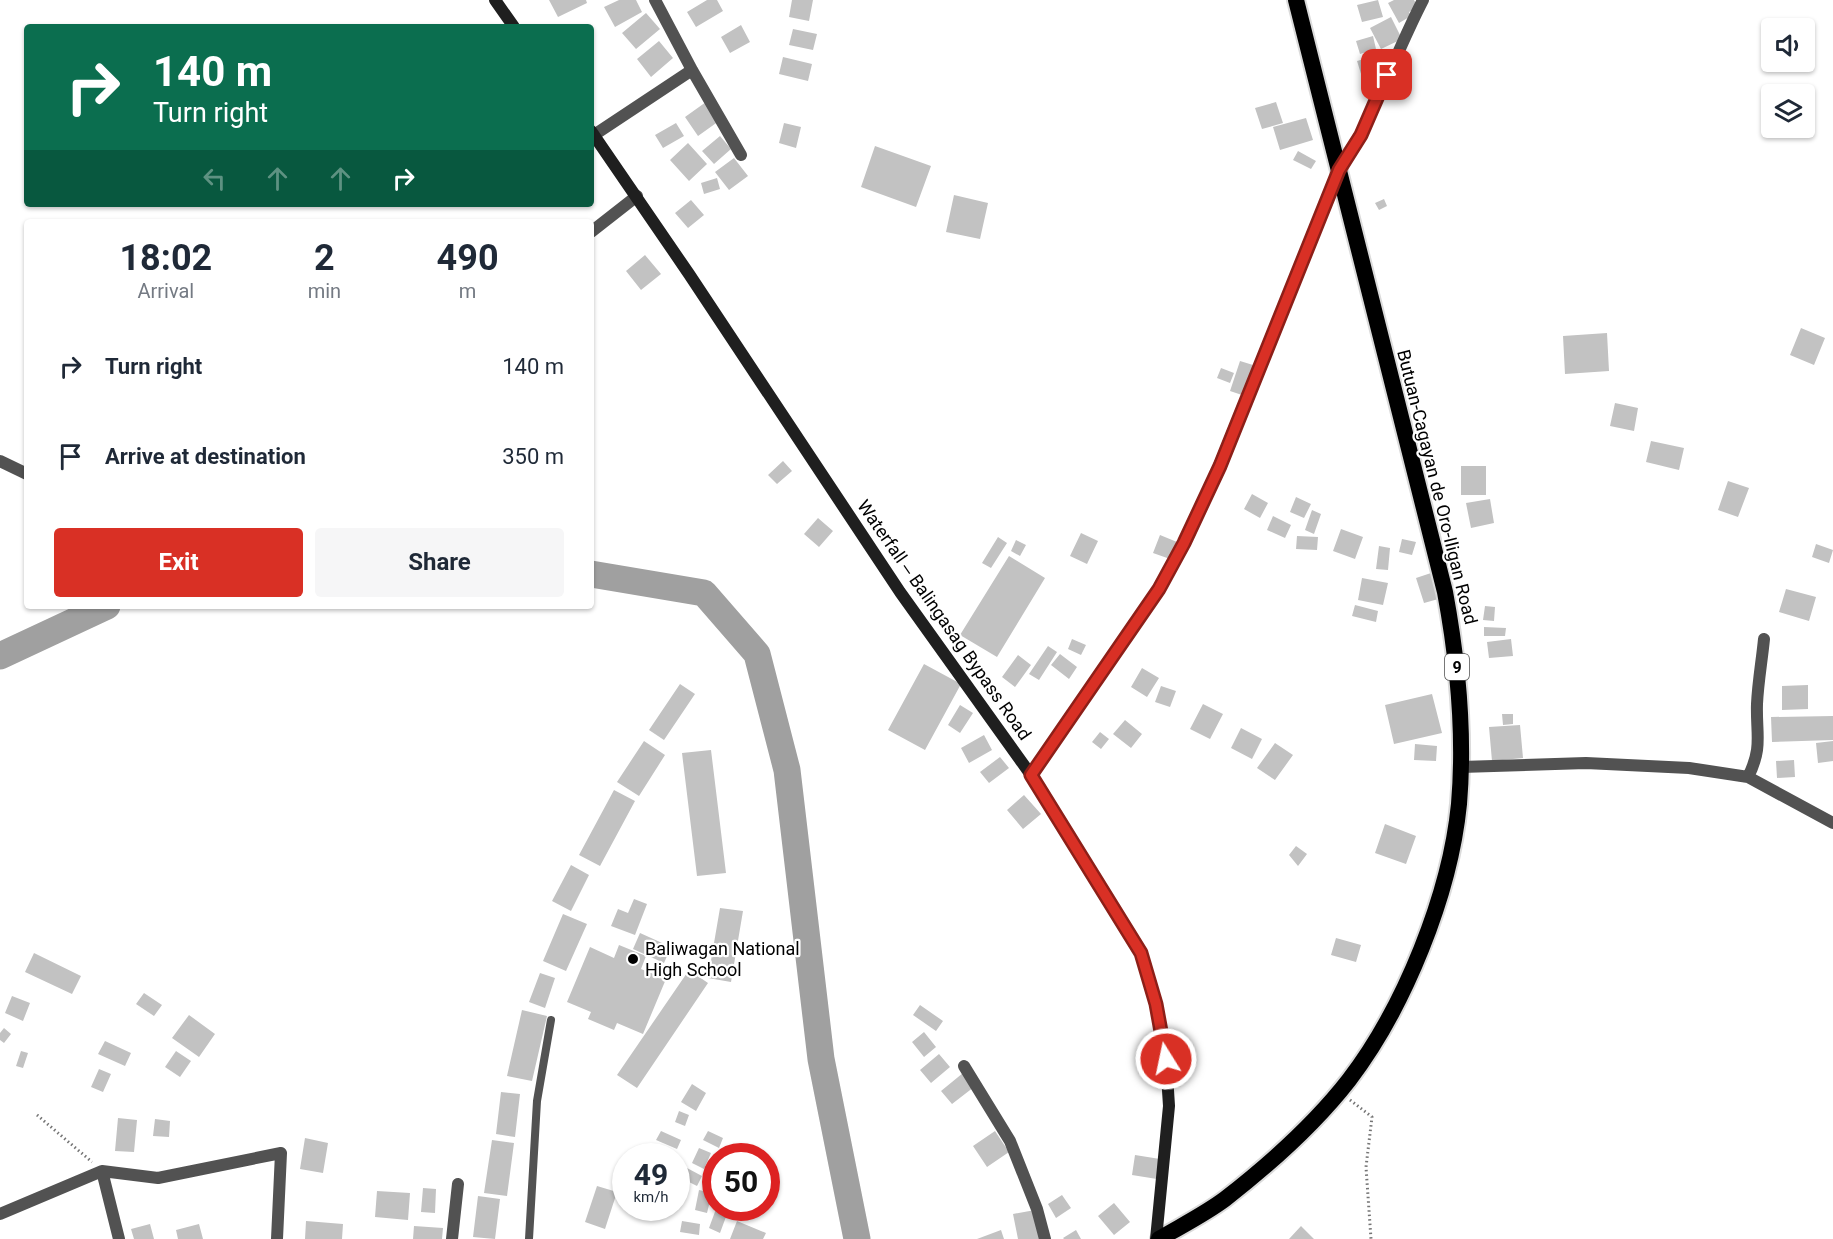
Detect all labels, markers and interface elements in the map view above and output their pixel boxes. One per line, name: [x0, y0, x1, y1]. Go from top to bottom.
map controls: [1761, 18, 1815, 138]
button: sound: [1761, 18, 1815, 72]
text: 140 m: [153, 47, 272, 96]
icon: right: [54, 48, 132, 126]
pin: [1361, 49, 1412, 100]
icon: arrive: [1370, 58, 1403, 91]
button: layers: [1761, 84, 1815, 138]
text: Turn right: [153, 97, 268, 129]
icon: left: [198, 162, 231, 195]
icon: ahead: [261, 162, 294, 195]
icon: ahead: [324, 162, 357, 195]
icon: right: [387, 162, 420, 195]
text: 18:02: [119, 237, 212, 279]
text: 2: [314, 237, 335, 279]
text: 490: [437, 237, 499, 279]
text: Arrival: [137, 279, 194, 303]
text: min: [308, 279, 341, 303]
text: m: [459, 279, 476, 303]
street label: Butuan-Cagayan de Oro-Iligan Road: [1393, 347, 1482, 626]
icon: right: [54, 350, 87, 383]
text: Turn right: [105, 354, 202, 379]
text: 140 m: [502, 354, 564, 379]
icon: arrive: [54, 440, 87, 473]
text: Arrive at destination: [105, 444, 306, 469]
text: 350 m: [502, 444, 564, 469]
street label: Waterfall ‒ Balingasag Bypass Road: [853, 496, 1036, 744]
button: Exit: [54, 528, 303, 597]
button: Share: [315, 528, 564, 597]
road number: 9: [1445, 654, 1469, 680]
place label: Baliwagan National High School: [645, 938, 800, 980]
marker: Baliwagan National High School: [626, 952, 640, 966]
position arrow: [1134, 1027, 1198, 1091]
speed limit sign: 50: [702, 1143, 780, 1221]
text: 49: [634, 1157, 668, 1192]
text: km/h: [633, 1188, 669, 1206]

